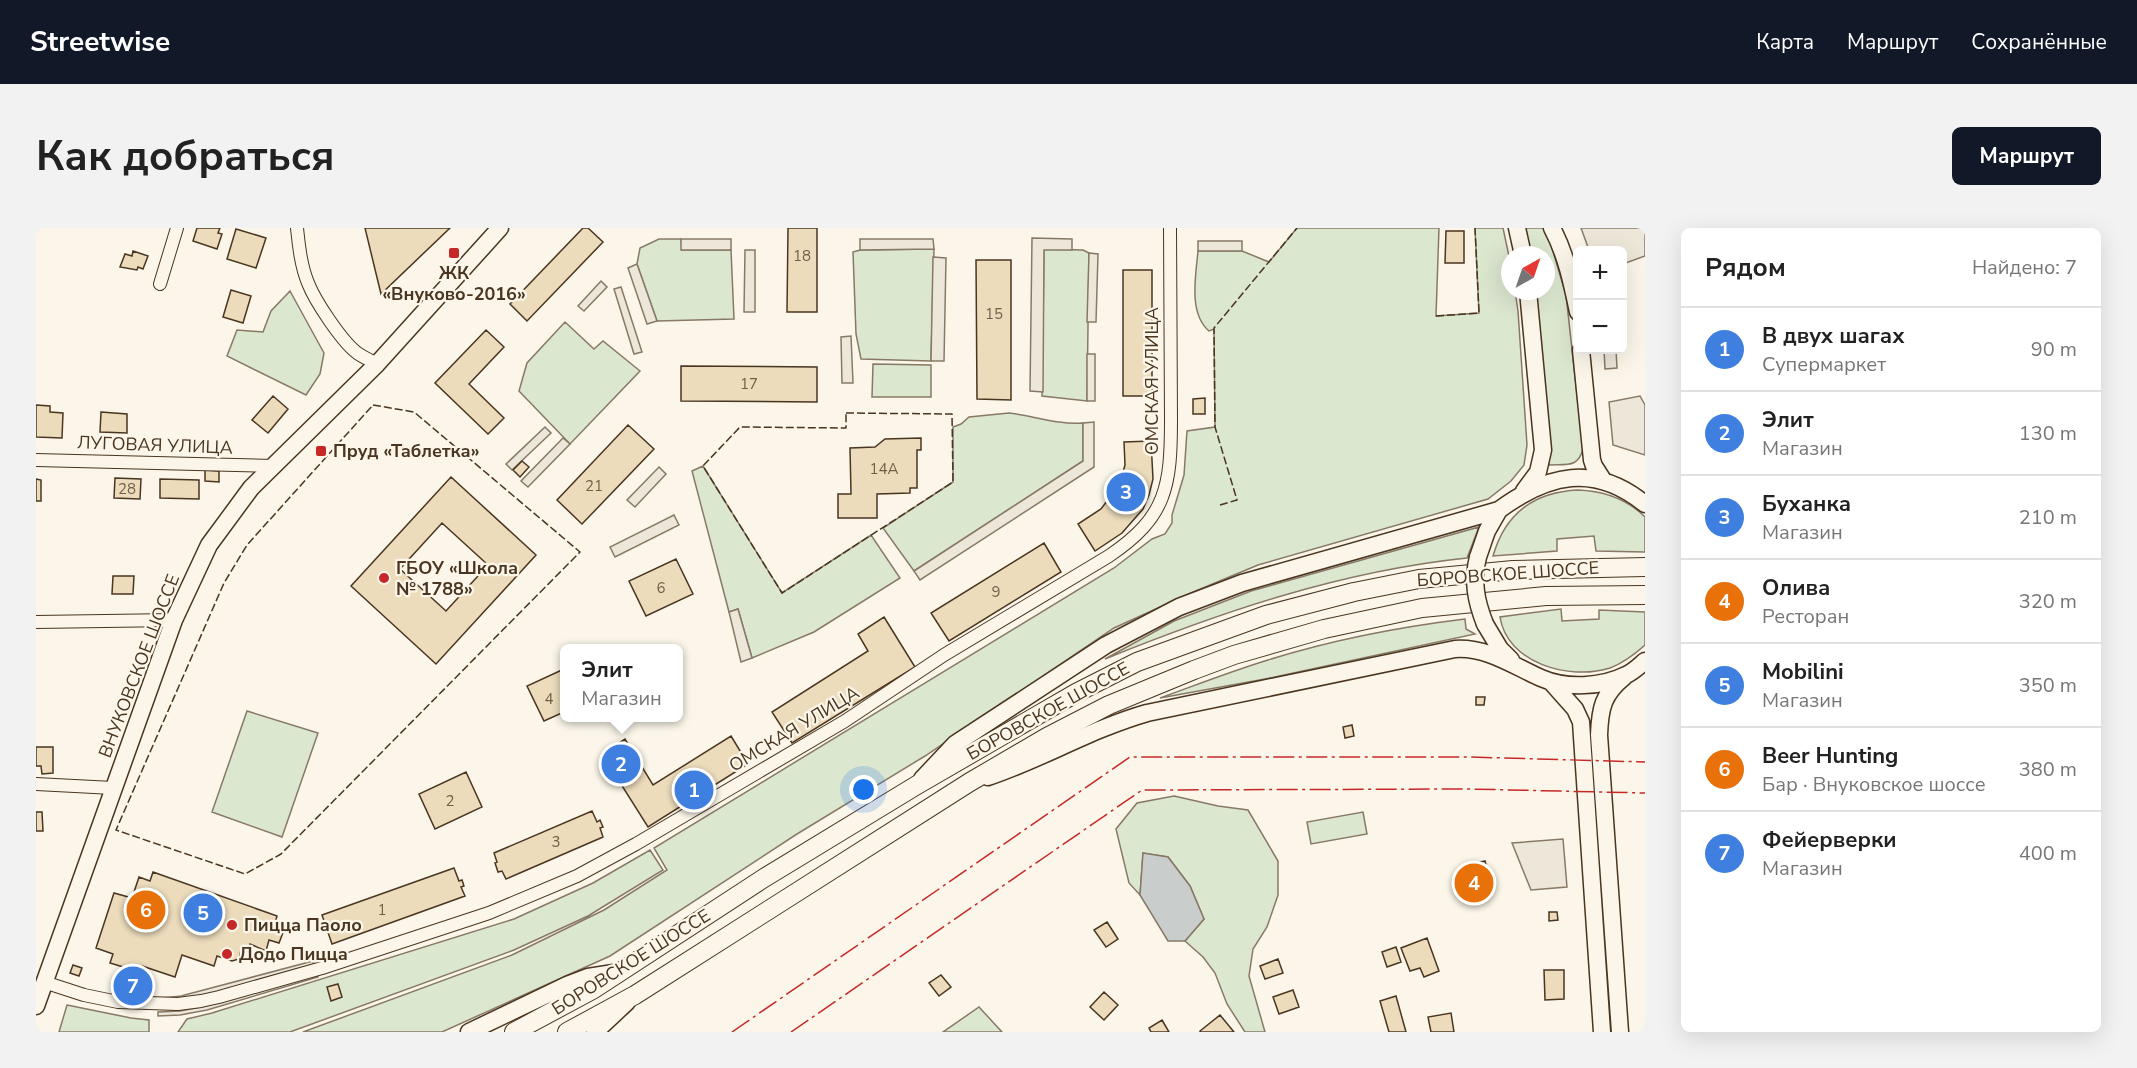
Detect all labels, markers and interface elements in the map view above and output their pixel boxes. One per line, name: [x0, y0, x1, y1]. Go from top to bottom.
text: Streetwise: [30, 23, 170, 61]
text: Карта: [1756, 28, 1814, 56]
text: Маршрут: [1847, 28, 1938, 56]
text: Сохранённые: [1971, 28, 2107, 56]
button: Маршрут: [1952, 127, 2101, 185]
text: Как добраться: [36, 128, 335, 185]
marker: ЖК «Внуково-2016»: [447, 246, 461, 260]
house number: 18: [793, 246, 811, 266]
north arrow: [1501, 246, 1555, 300]
map controls: [1573, 246, 1627, 354]
button: +: [1573, 246, 1627, 300]
text: Рядом: [1705, 250, 1786, 285]
text: Найдено: 7: [1972, 254, 2077, 281]
place label: ЖК «Внуково-2016»: [382, 261, 526, 306]
button: −: [1573, 300, 1627, 354]
house number: 15: [985, 304, 1003, 324]
street label: ОМСКАЯ УЛИЦА: [1140, 307, 1164, 455]
text: В двух шагах: [1762, 321, 1905, 351]
text: 1: [1719, 336, 1731, 363]
text: 90 m: [2031, 336, 2077, 363]
text: Супермаркет: [1762, 351, 1886, 378]
house number: 17: [740, 374, 758, 394]
text: Элит: [1762, 405, 1814, 435]
text: 2: [1719, 420, 1731, 447]
text: 130 m: [2019, 420, 2077, 447]
street label: ЛУГОВАЯ УЛИЦА: [77, 430, 233, 460]
text: Магазин: [1762, 435, 1843, 462]
place label: Пруд «Таблетка»: [333, 439, 480, 463]
marker: Пруд «Таблетка»: [314, 444, 328, 458]
house number: 14А: [870, 459, 899, 479]
pin: 3: [1106, 470, 1146, 514]
house number: 21: [585, 476, 603, 496]
house number: 28: [118, 479, 136, 499]
text: Буханка: [1762, 489, 1851, 519]
text: 3: [1719, 504, 1731, 531]
text: 210 m: [2019, 504, 2077, 531]
text: Магазин: [1762, 519, 1843, 546]
place label: ГБОУ «Школа № 1788»: [396, 556, 518, 601]
street label: БОРОВСКОЕ ШОССЕ: [1416, 556, 1600, 592]
street label: ВНУКОВСКОЕ ШОССЕ: [93, 571, 185, 761]
marker: ГБОУ «Школа № 1788»: [377, 571, 391, 585]
text: Олива: [1762, 573, 1830, 603]
house number: 6: [656, 578, 666, 598]
house number: 9: [991, 582, 1001, 602]
text: 4: [1719, 588, 1731, 615]
text: 320 m: [2019, 588, 2077, 615]
text: Ресторан: [1762, 603, 1849, 630]
popup: [560, 644, 683, 722]
text: Элит: [581, 655, 633, 685]
street label: БОРОВСКОЕ ШОССЕ: [962, 656, 1134, 766]
text: Mobilini: [1762, 657, 1844, 687]
text: 5: [1719, 672, 1731, 699]
text: 350 m: [2019, 672, 2077, 699]
street label: ОМСКАЯ УЛИЦА: [724, 681, 864, 777]
text: Магазин: [581, 685, 662, 712]
text: Магазин: [1762, 687, 1843, 714]
house number: 4: [544, 689, 554, 709]
text: Beer Hunting: [1762, 741, 1898, 771]
pin: 2: [602, 742, 640, 786]
text: 6: [1719, 756, 1731, 783]
text: 380 m: [2019, 756, 2077, 783]
pin: 1: [674, 768, 714, 812]
text: Бар · Внуковское шоссе: [1762, 771, 1986, 798]
your location: [849, 775, 878, 804]
house number: 2: [445, 791, 455, 811]
text: Фейерверки: [1762, 825, 1897, 855]
house number: 3: [551, 832, 561, 852]
text: 7: [1719, 840, 1731, 867]
text: 400 m: [2019, 840, 2077, 867]
text: Магазин: [1762, 855, 1843, 882]
pin: 4: [1454, 860, 1494, 906]
pin: 6: [126, 888, 166, 932]
pin: 5: [184, 890, 222, 936]
house number: 1: [377, 900, 387, 920]
street label: БОРОВСКОЕ ШОССЕ: [547, 903, 715, 1021]
place label: Пицца Паоло: [244, 913, 362, 937]
marker: Пицца Паоло: [225, 918, 239, 932]
place label: Додо Пицца: [239, 942, 348, 966]
marker: Додо Пицца: [220, 947, 234, 961]
pin: 7: [114, 964, 152, 1008]

